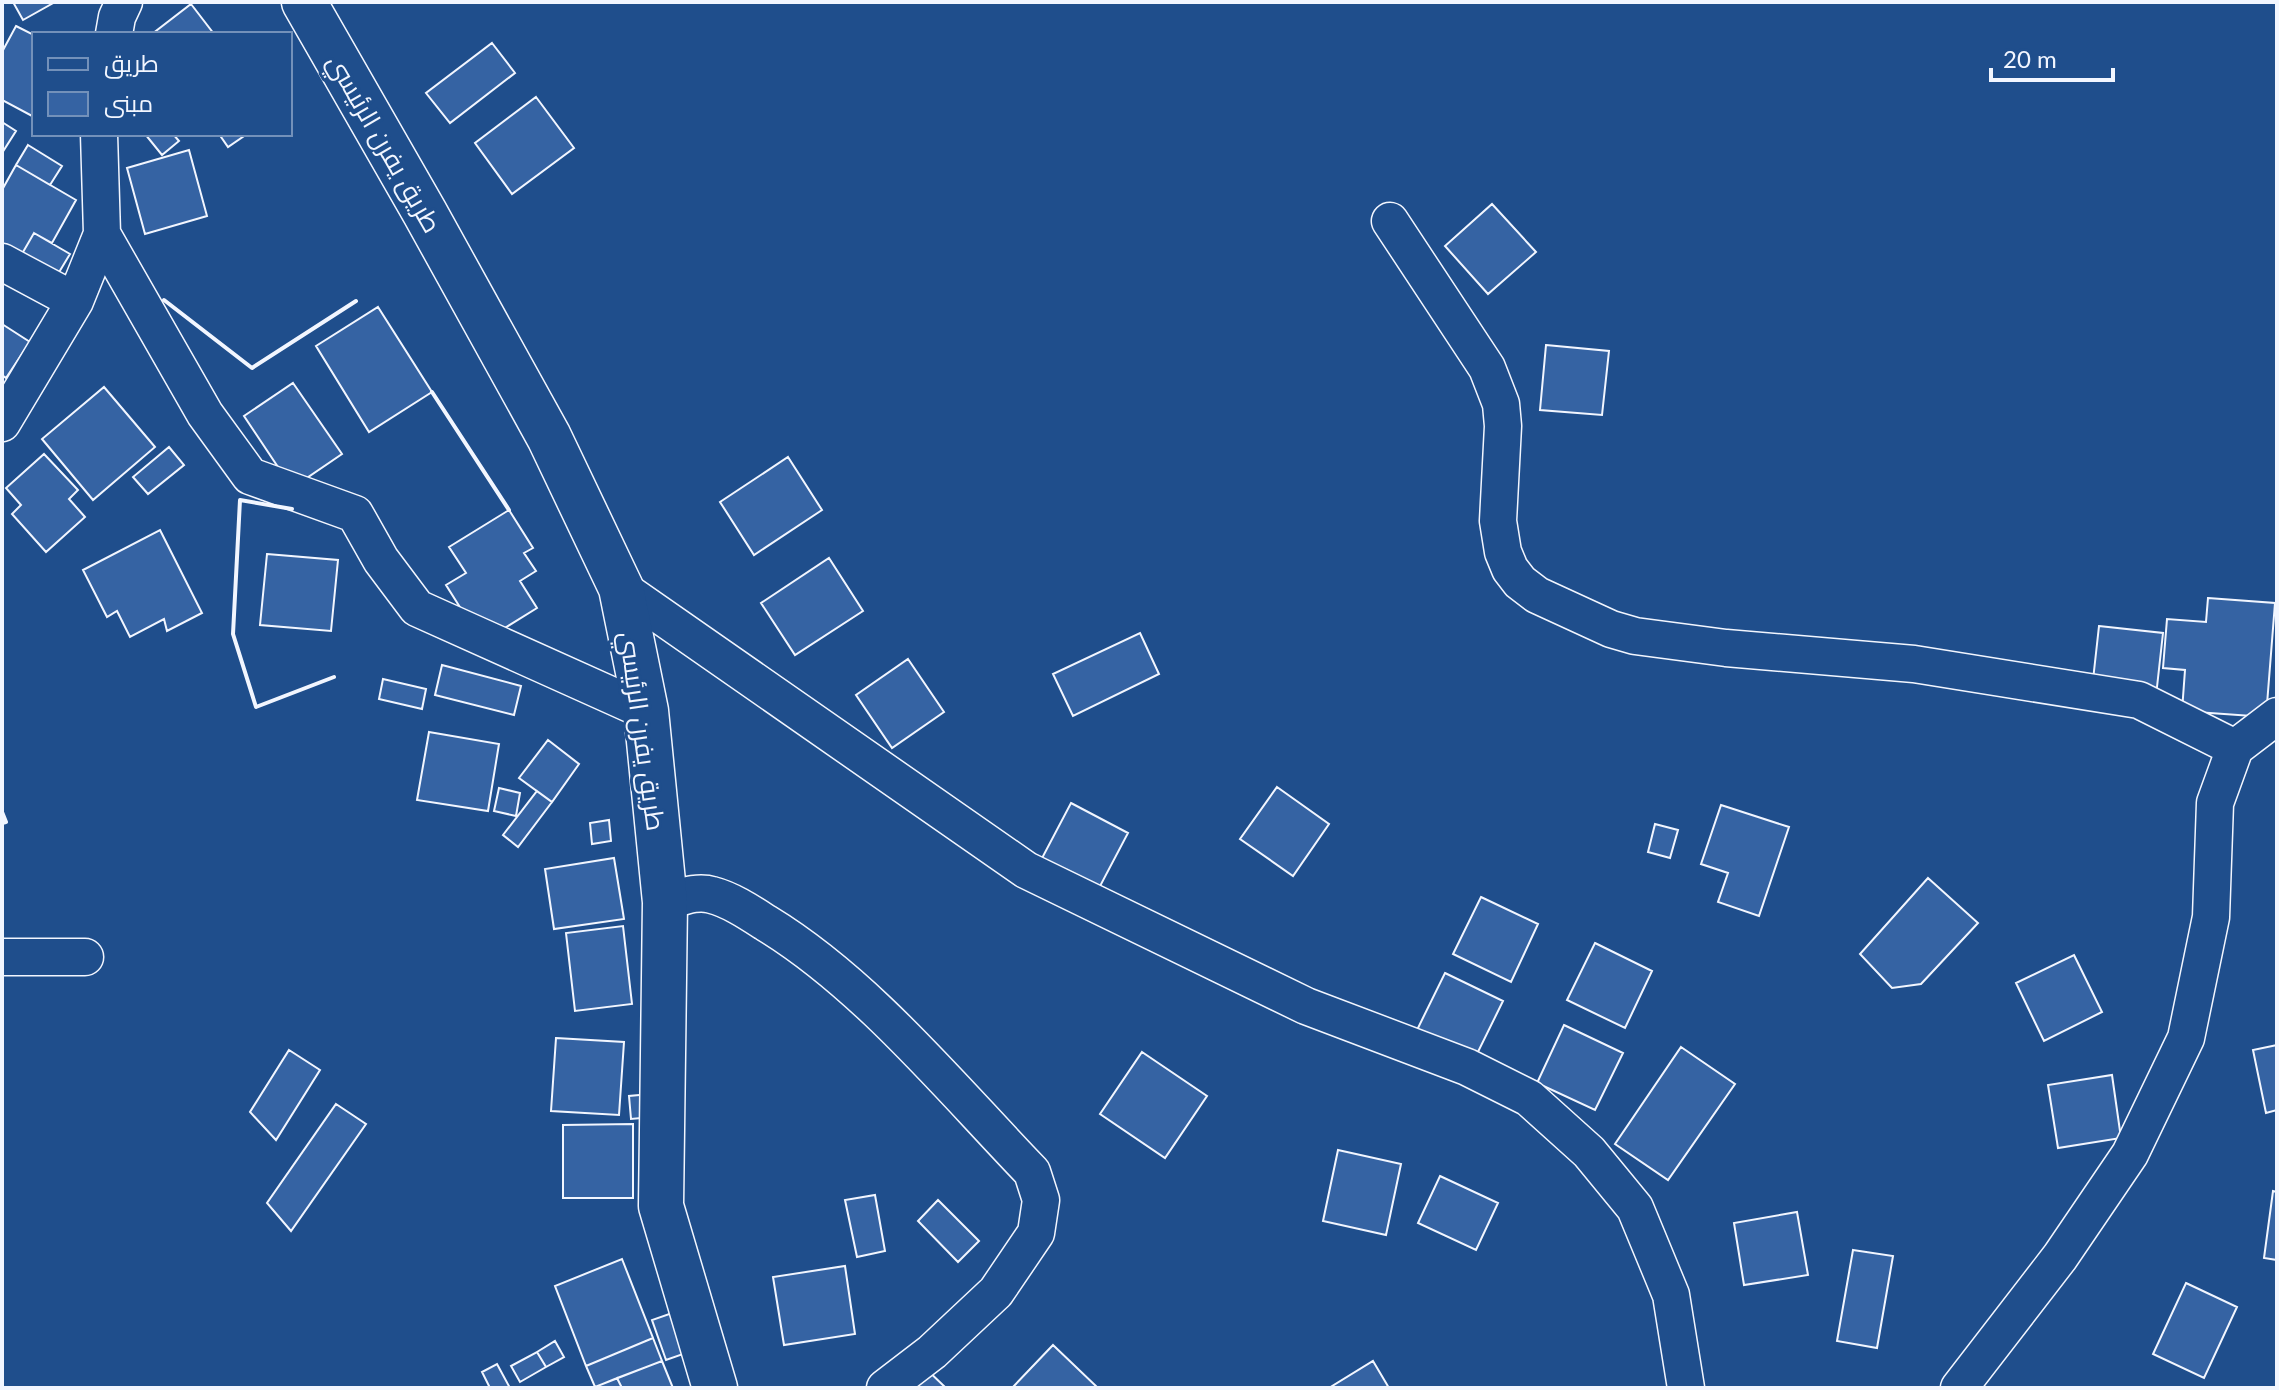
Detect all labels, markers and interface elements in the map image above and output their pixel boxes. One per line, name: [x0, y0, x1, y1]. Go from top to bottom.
legend: [32, 32, 292, 136]
scale bar: [1991, 32, 2113, 82]
text: 20 m: [2003, 44, 2057, 73]
text: طريق: [104, 48, 159, 79]
street label: طريق يفرن الرئيسي: [317, 48, 449, 240]
text: مبنى: [104, 88, 153, 118]
street label: طريق يفرن الرئيسي: [609, 629, 673, 833]

